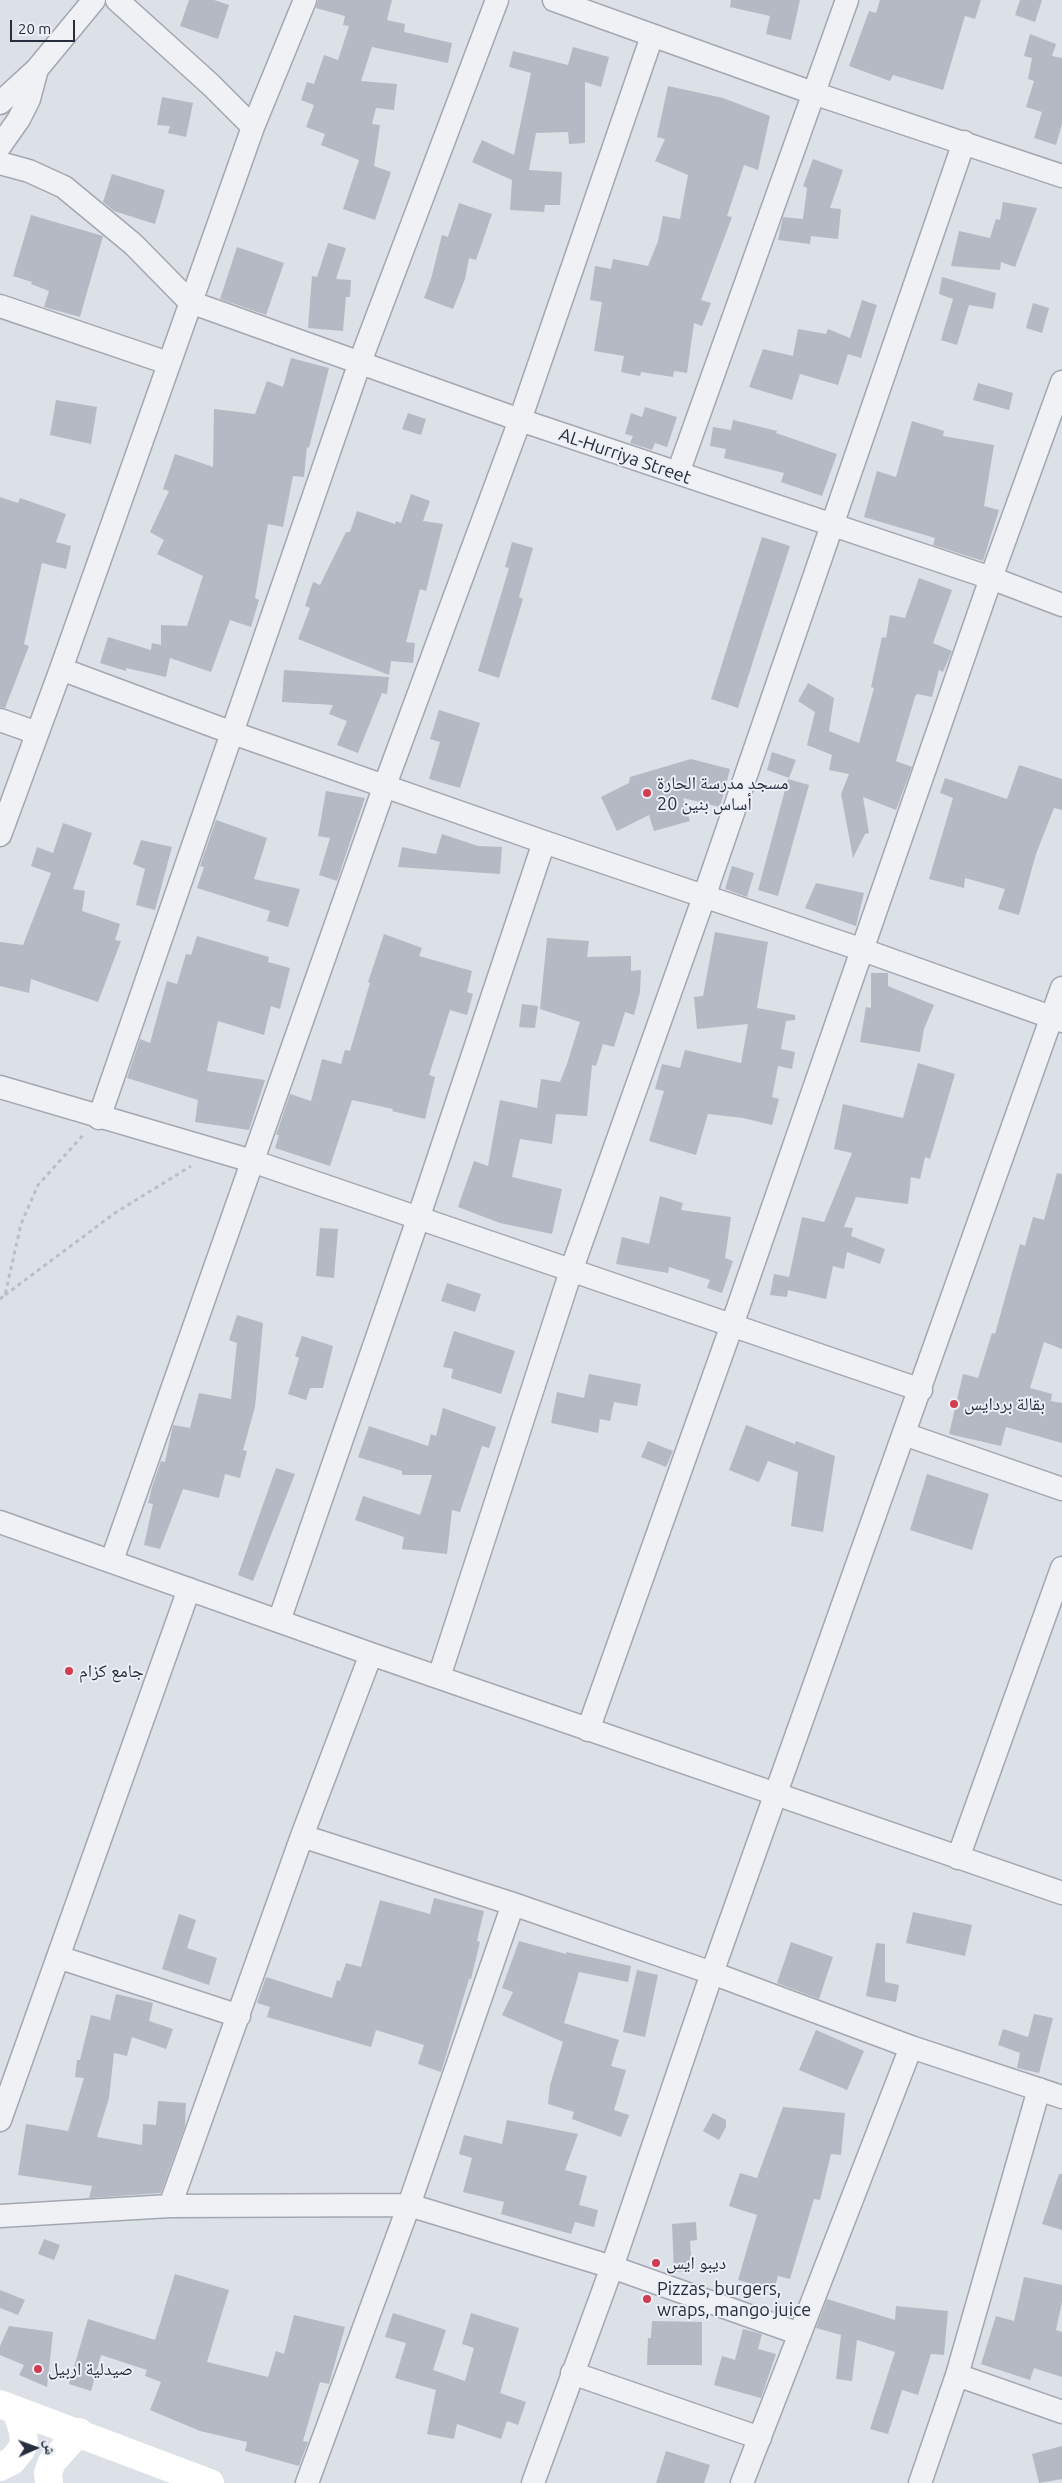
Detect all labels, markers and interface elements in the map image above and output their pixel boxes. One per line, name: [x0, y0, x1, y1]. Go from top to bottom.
scale bar: [12, 10, 78, 42]
text: 20 m: [18, 20, 51, 37]
street label: AL-Hurriya Street: [556, 423, 694, 489]
place label: مسجد مدرسة الحارة 20 أساس بنين: [657, 772, 789, 814]
marker: مسجد مدرسة الحارة 20 أساس بنين: [641, 787, 653, 799]
place label: بقالة بردايس: [964, 1393, 1045, 1415]
marker: بقالة بردايس: [948, 1398, 960, 1410]
place label: جامع كزام: [79, 1660, 144, 1682]
marker: جامع كزام: [63, 1665, 75, 1677]
place label: ديبو ايس: [666, 2252, 726, 2274]
marker: ديبو ايس: [650, 2257, 662, 2269]
place label: Pizzas, burgers, wraps, mango juice: [657, 2278, 811, 2320]
marker: Pizzas, burgers, wraps, mango juice: [641, 2293, 653, 2305]
place label: صيدلية اربيل: [48, 2358, 133, 2380]
marker: صيدلية اربيل: [32, 2363, 44, 2375]
north arrow: [10, 2423, 60, 2473]
text: ش: [42, 2440, 58, 2455]

